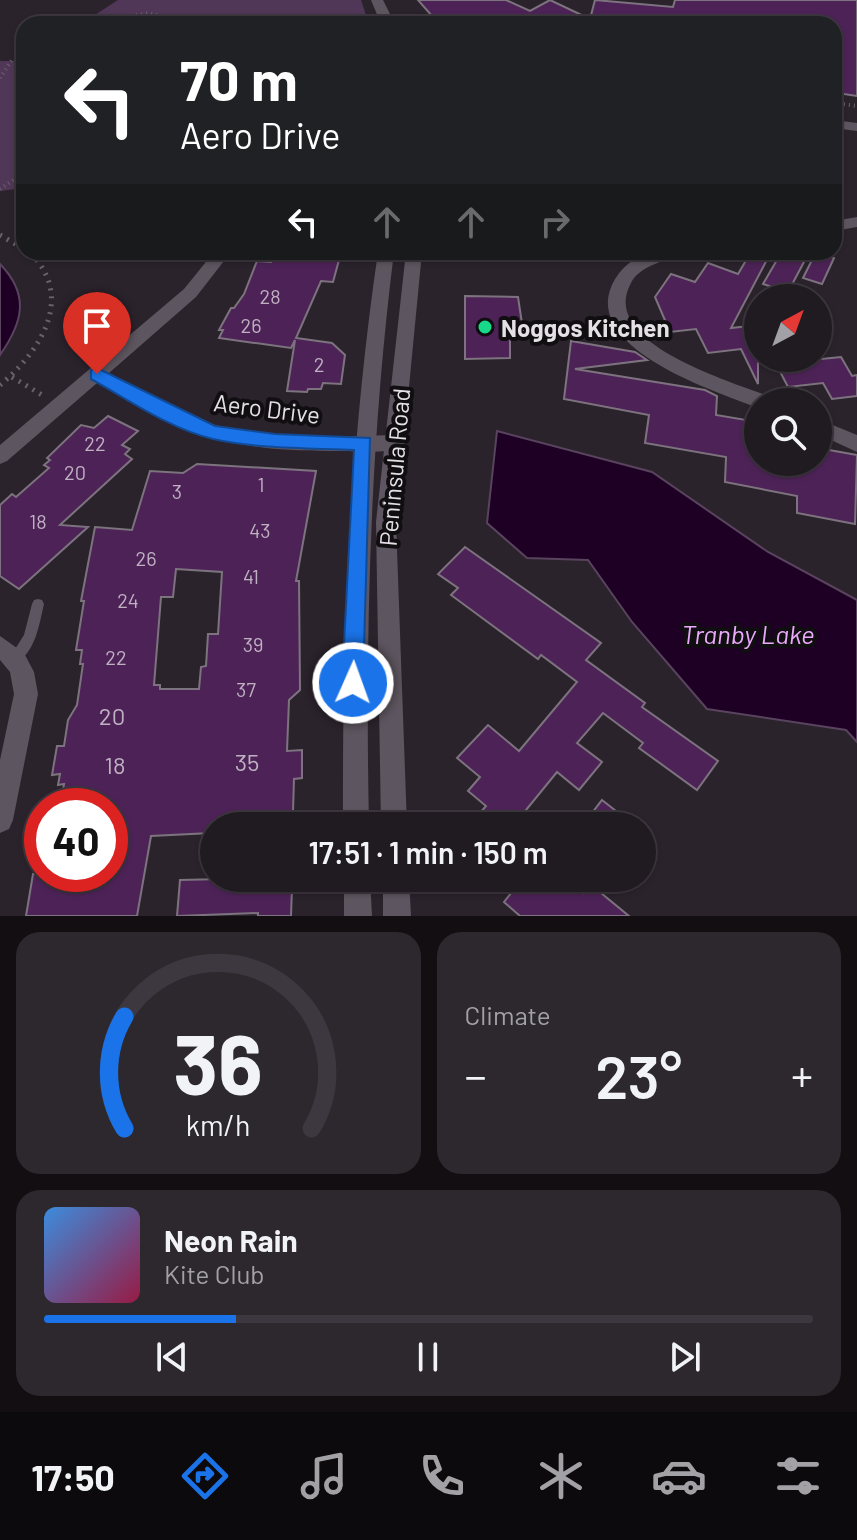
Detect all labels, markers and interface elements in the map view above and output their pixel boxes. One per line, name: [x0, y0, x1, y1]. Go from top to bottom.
text: 70 m: [180, 45, 298, 112]
icon: left: [48, 48, 152, 152]
text: Aero Drive: [180, 113, 341, 156]
icon: left: [281, 200, 325, 244]
icon: ahead: [365, 200, 409, 244]
icon: ahead: [449, 200, 493, 244]
icon: right: [533, 200, 577, 244]
house number: 28: [259, 284, 281, 308]
north arrow: [744, 284, 832, 372]
map controls: [744, 284, 832, 476]
pin: [63, 292, 131, 374]
icon: arrive: [75, 304, 119, 348]
house number: 26: [240, 313, 262, 337]
place label: Noggos Kitchen: [501, 313, 670, 342]
marker: Noggos Kitchen: [476, 318, 494, 336]
house number: 2: [314, 352, 324, 376]
street label: Aero Drive: [212, 387, 322, 429]
street label: Peninsula Road: [373, 387, 415, 547]
button: search: [744, 388, 832, 476]
house number: 22: [84, 431, 106, 455]
house number: 20: [64, 460, 86, 484]
house number: 1: [258, 472, 265, 496]
house number: 3: [172, 479, 182, 503]
house number: 18: [29, 509, 47, 533]
house number: 43: [249, 518, 271, 542]
house number: 26: [135, 546, 157, 570]
house number: 41: [243, 564, 259, 588]
house number: 24: [117, 588, 139, 612]
water label: Tranby Lake: [681, 618, 815, 649]
house number: 39: [243, 632, 263, 656]
position arrow: [311, 641, 395, 725]
house number: 22: [105, 645, 127, 669]
house number: 37: [236, 677, 256, 701]
house number: 20: [99, 701, 125, 730]
house number: 35: [235, 747, 259, 776]
house number: 18: [105, 750, 125, 779]
speed limit sign: 40: [24, 788, 128, 892]
text: 17:51 · 1 min · 150 m: [308, 834, 548, 870]
text: Climate: [465, 999, 551, 1030]
text: 36: [173, 1012, 263, 1112]
text: 23°: [595, 1039, 682, 1111]
text: −: [465, 1048, 487, 1101]
text: +: [791, 1048, 813, 1101]
text: km/h: [186, 1107, 251, 1142]
text: Neon Rain: [164, 1222, 298, 1258]
text: Kite Club: [164, 1258, 265, 1289]
icon: previous: [150, 1335, 194, 1379]
icon: pause: [406, 1335, 450, 1379]
icon: next: [663, 1335, 707, 1379]
icon: directions: [177, 1448, 233, 1504]
icon: music: [296, 1448, 352, 1504]
icon: phone: [414, 1448, 470, 1504]
icon: climate: [533, 1448, 589, 1504]
icon: car: [651, 1448, 707, 1504]
icon: filters: [770, 1448, 826, 1504]
text: 17:50: [31, 1455, 115, 1498]

